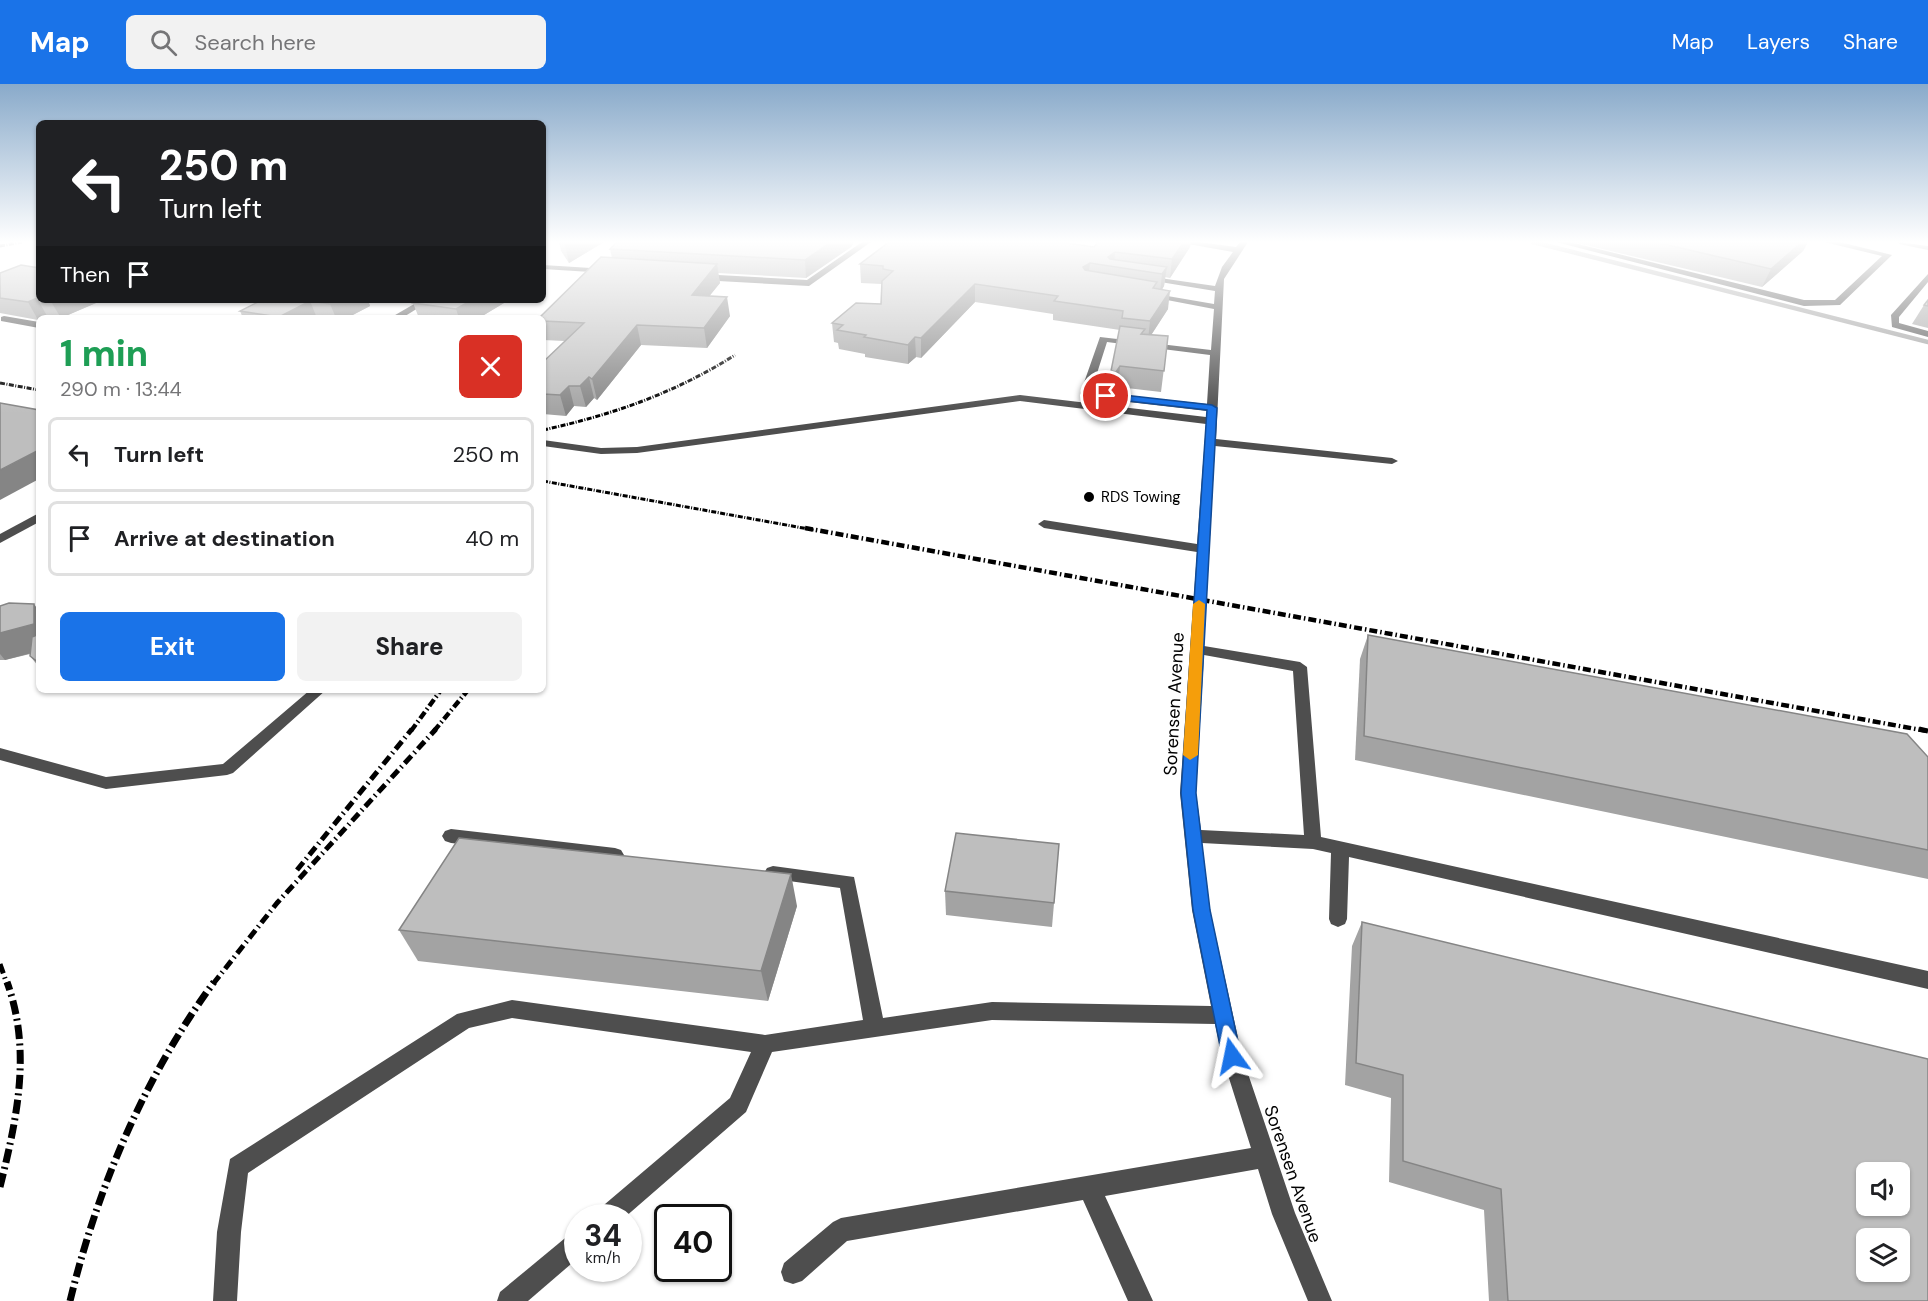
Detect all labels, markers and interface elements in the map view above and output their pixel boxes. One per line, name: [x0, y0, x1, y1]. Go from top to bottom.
search box: [126, 15, 546, 69]
text: Map: [30, 24, 90, 61]
icon: search: [147, 26, 180, 59]
text: Search here: [195, 28, 316, 57]
text: Map: [1672, 28, 1714, 56]
text: Layers: [1747, 28, 1810, 56]
text: Share: [1843, 28, 1898, 56]
text: 250 m: [159, 138, 288, 193]
icon: left: [60, 144, 138, 222]
text: Turn left: [159, 191, 262, 226]
icon: arrive: [122, 258, 155, 291]
text: Then: [60, 260, 110, 289]
text: 1 min: [60, 330, 148, 377]
button: close: [459, 335, 522, 398]
pin: [1080, 370, 1131, 421]
text: 290 m · 13:44: [60, 376, 182, 402]
icon: arrive: [1089, 379, 1122, 412]
icon: left: [63, 438, 96, 471]
text: Turn left: [114, 440, 204, 469]
text: 250 m: [452, 440, 519, 469]
place label: RDS Towing: [1101, 487, 1181, 507]
marker: RDS Towing: [1082, 490, 1096, 504]
icon: arrive: [63, 522, 96, 555]
text: Arrive at destination: [114, 524, 335, 553]
text: 40 m: [465, 524, 519, 553]
button: Exit: [60, 612, 285, 681]
button: Share: [297, 612, 522, 681]
street label: Sorensen Avenue: [1158, 632, 1190, 776]
position arrow: [1200, 1024, 1264, 1088]
street label: Sorensen Avenue: [1258, 1102, 1328, 1246]
map controls: [1856, 1162, 1910, 1282]
button: sound: [1856, 1162, 1910, 1216]
speed limit sign: 40: [654, 1204, 732, 1282]
text: 34: [584, 1216, 622, 1255]
button: layers: [1856, 1228, 1910, 1282]
text: km/h: [585, 1248, 621, 1268]

